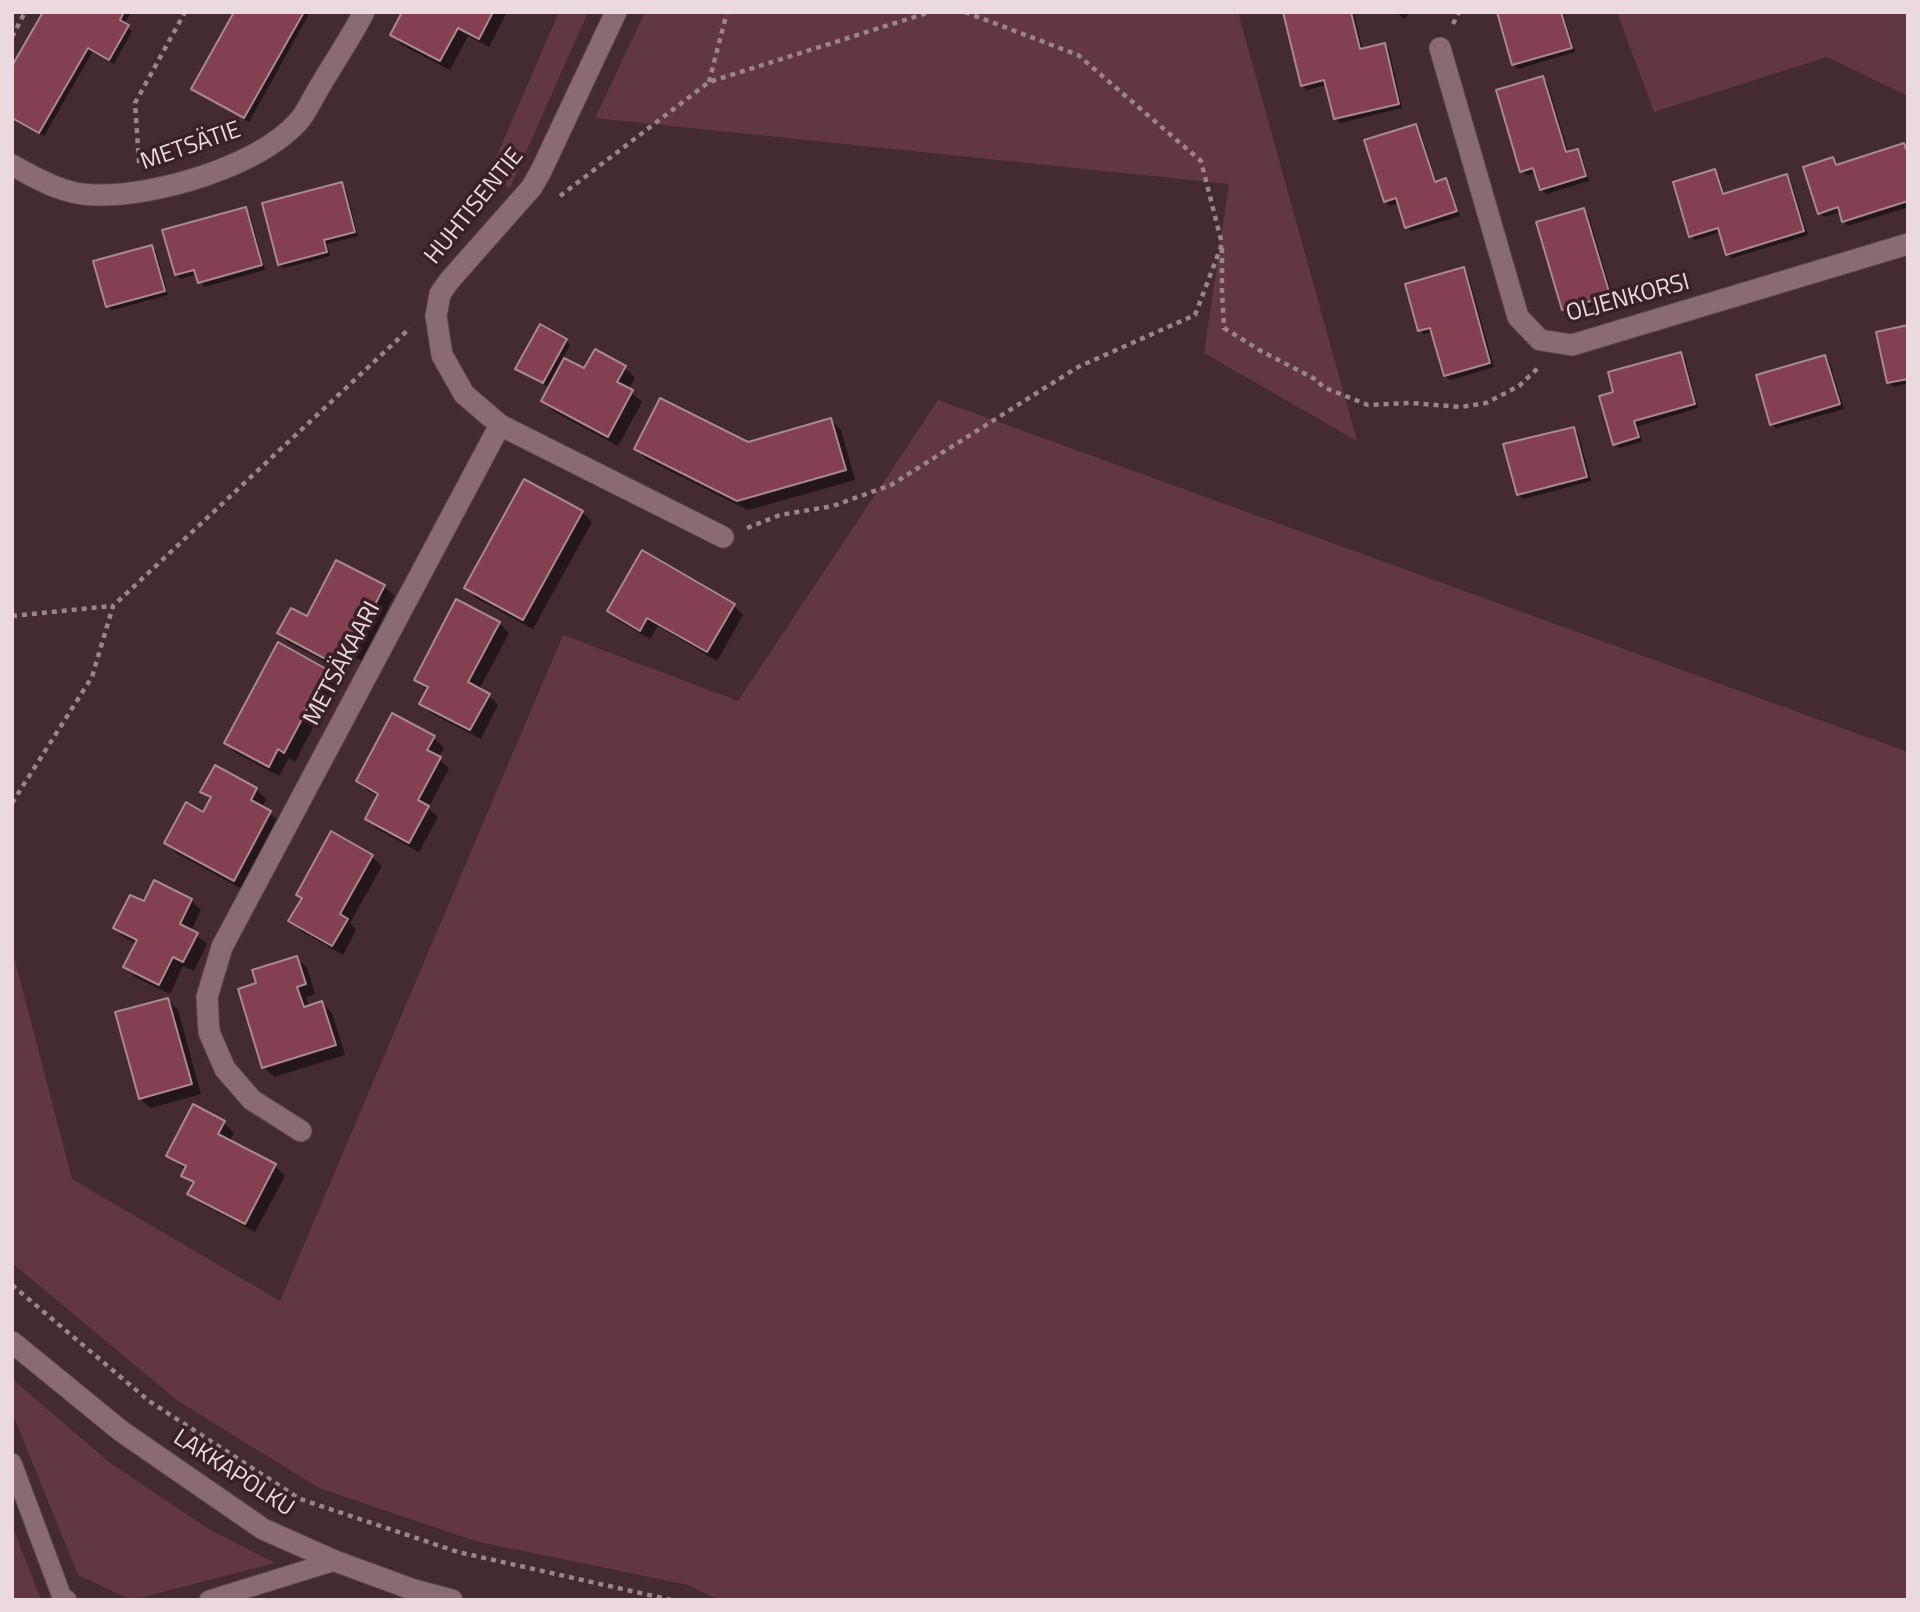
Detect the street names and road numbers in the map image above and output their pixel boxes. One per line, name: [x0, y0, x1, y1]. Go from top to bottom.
street label: METSÄTIE: [137, 116, 245, 178]
street label: HUHTISENTIE: [420, 143, 530, 271]
street label: OLJENKORSI: [1563, 269, 1693, 329]
street label: METSÄKAARI: [298, 597, 388, 731]
street label: LAKKAPOLKU: [167, 1424, 299, 1524]

